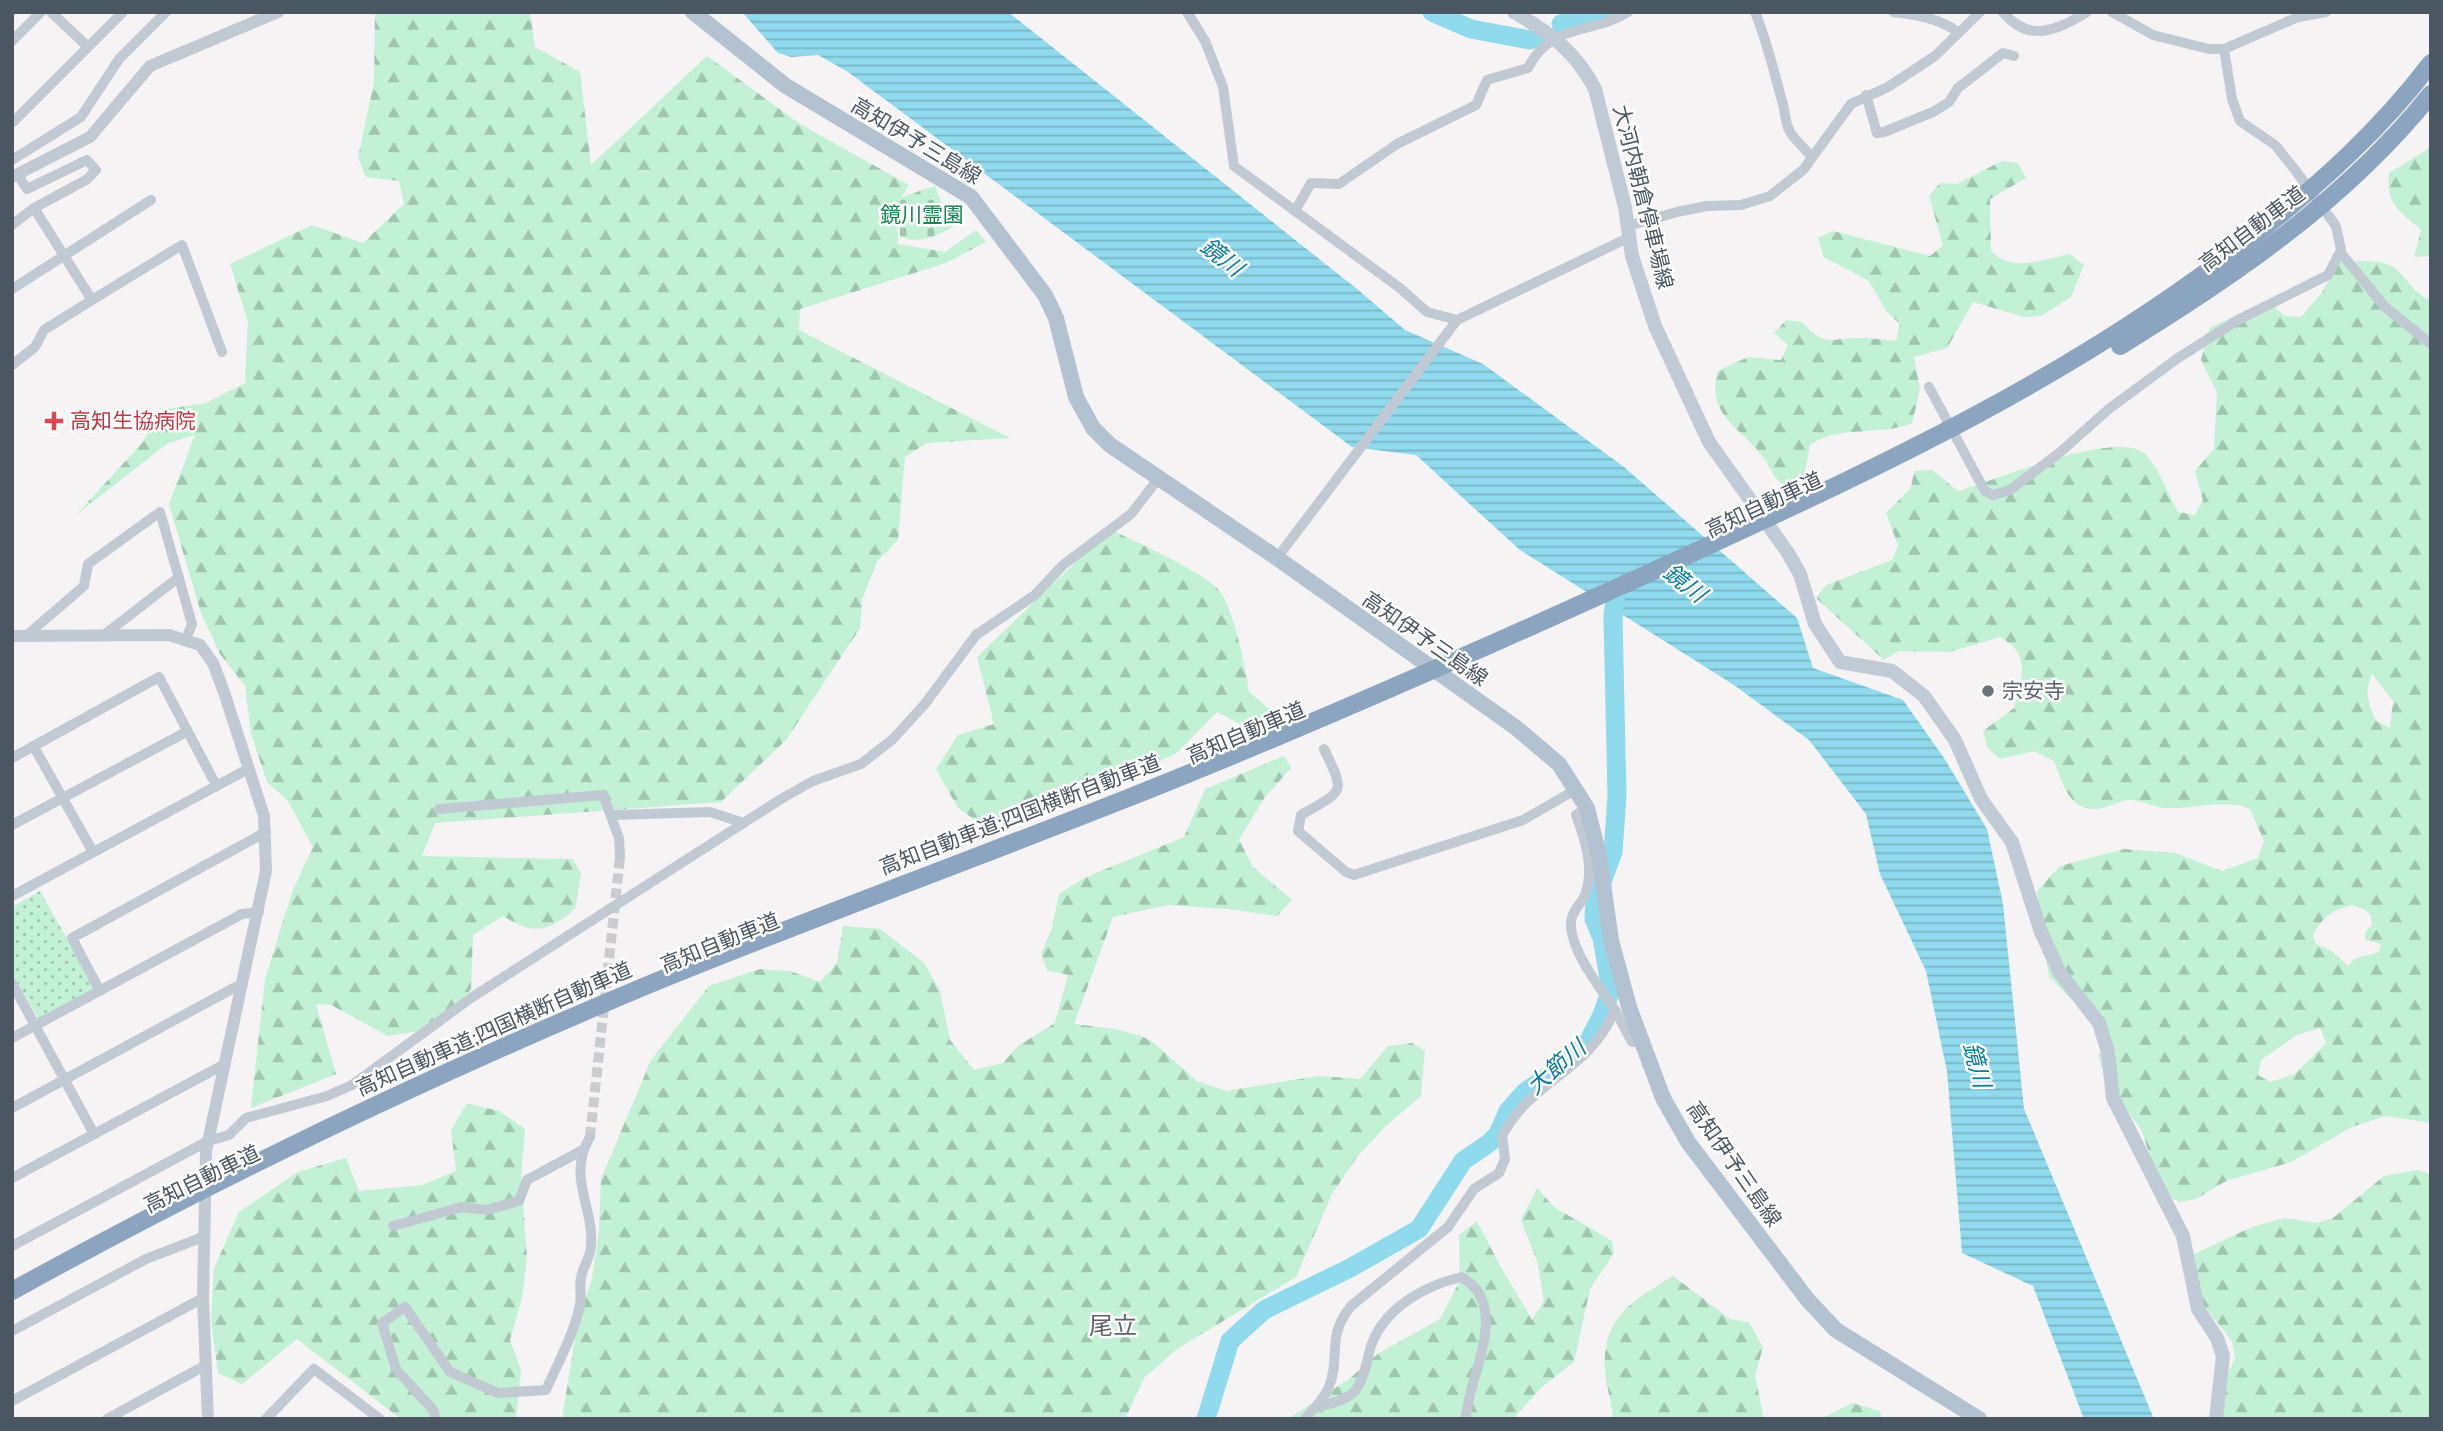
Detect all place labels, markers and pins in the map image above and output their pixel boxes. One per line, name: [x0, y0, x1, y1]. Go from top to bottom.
place label: 高知生協病院: [70, 407, 196, 435]
marker: 高知生協病院: [44, 411, 64, 431]
place label: 宗安寺: [2002, 677, 2065, 705]
marker: 宗安寺: [1980, 683, 1996, 699]

